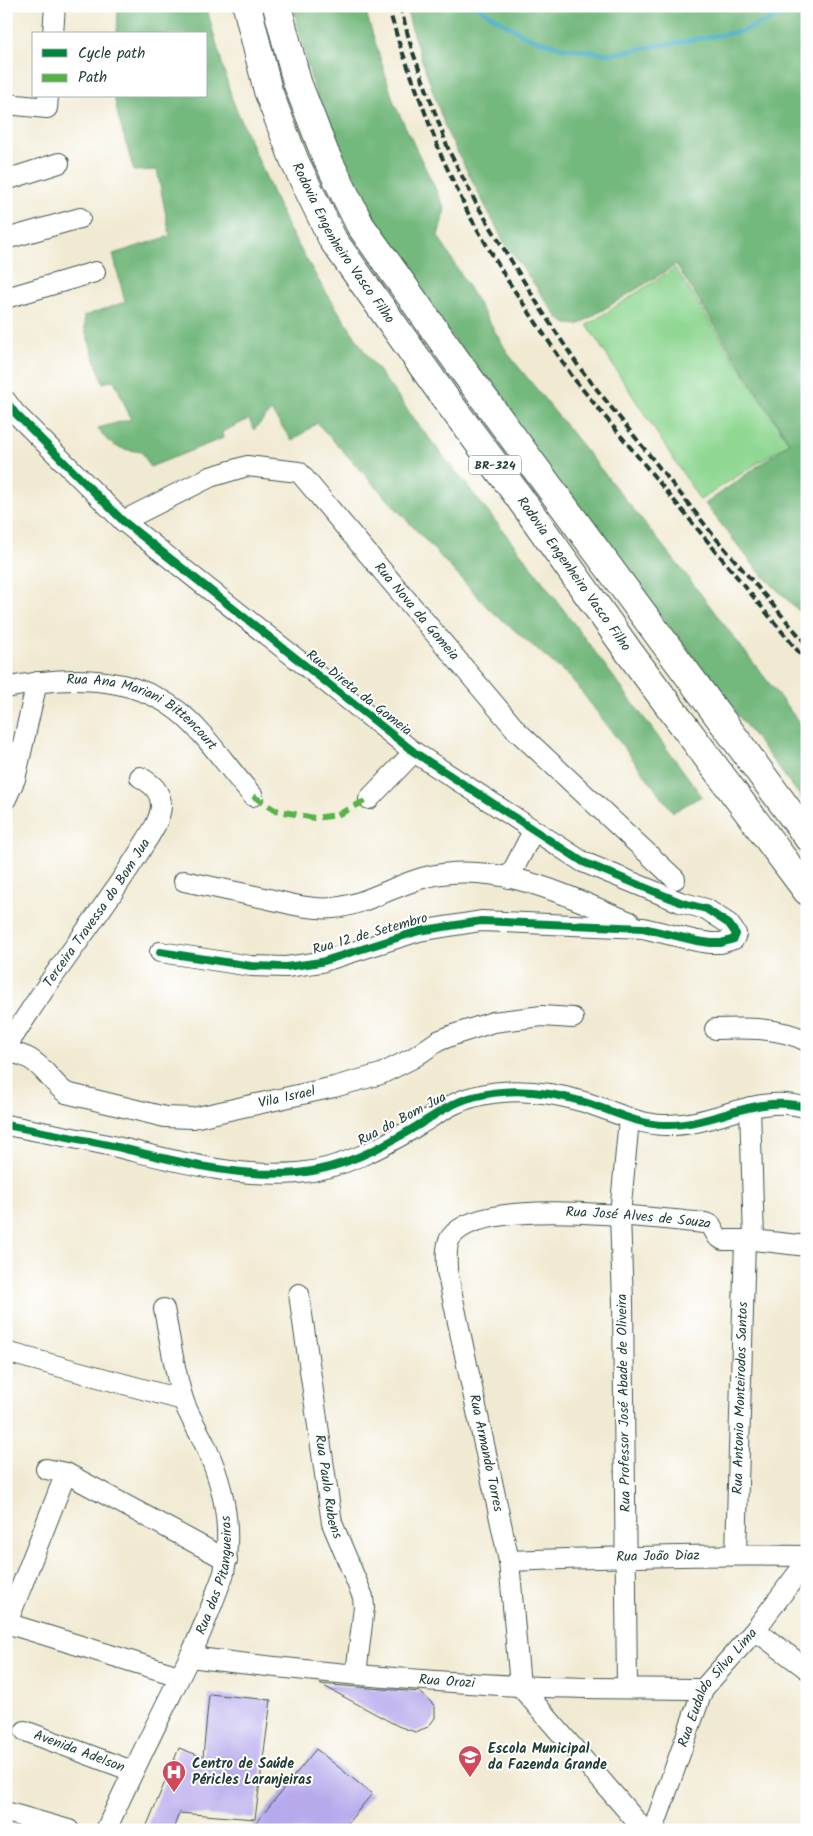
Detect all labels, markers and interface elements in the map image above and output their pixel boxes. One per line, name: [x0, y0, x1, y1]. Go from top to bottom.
legend: [32, 32, 208, 98]
text: Cycle path: [78, 42, 145, 66]
text: Path: [78, 66, 107, 90]
street label: Rodovia Engenheiro Vasco Filho: [286, 159, 400, 328]
road number: BR-324: [469, 456, 521, 474]
street label: Rodovia Engenheiro Vasco Filho: [511, 492, 636, 656]
street label: Rua Nova da Gomeia: [369, 558, 464, 666]
street label: Rua Direta da Gomeia: [301, 645, 417, 741]
street label: Rua Ana Mariani Bittencourt: [66, 669, 223, 756]
street label: Terceira Travessa do Bom Jua: [38, 834, 156, 992]
street label: Rua 12 de Setembro: [310, 907, 430, 961]
street label: Vila Israel: [256, 1080, 318, 1114]
street label: Rua do Bom Jua: [354, 1086, 450, 1152]
street label: Rua José Alves de Souza: [565, 1201, 714, 1235]
street label: Rua Professor José Abade de Oliveira: [611, 1293, 637, 1513]
street label: Rua Antonio Monteirodos Santos: [727, 1301, 754, 1495]
street label: Rua Armando Torres: [463, 1392, 509, 1514]
street label: Rua Paulo Rubens: [308, 1433, 348, 1542]
street label: Rua das Pitangueiras: [190, 1515, 238, 1638]
street label: Rua João Diaz: [616, 1545, 700, 1568]
street label: Rua Eudaldo Silva Lima: [672, 1623, 763, 1750]
street label: Rua Orozi: [418, 1669, 476, 1695]
street label: Avenida Adelson: [31, 1724, 128, 1778]
place label: Escola Municipal da Fazenda Grande: [488, 1738, 607, 1776]
school or university icon: Escola Municipal da Fazenda Grande: [457, 1744, 483, 1778]
place label: Centro de Saúde Péricles Laranjeiras: [192, 1753, 312, 1791]
hospital icon: Centro de Saúde Péricles Laranjeiras: [161, 1759, 187, 1793]

